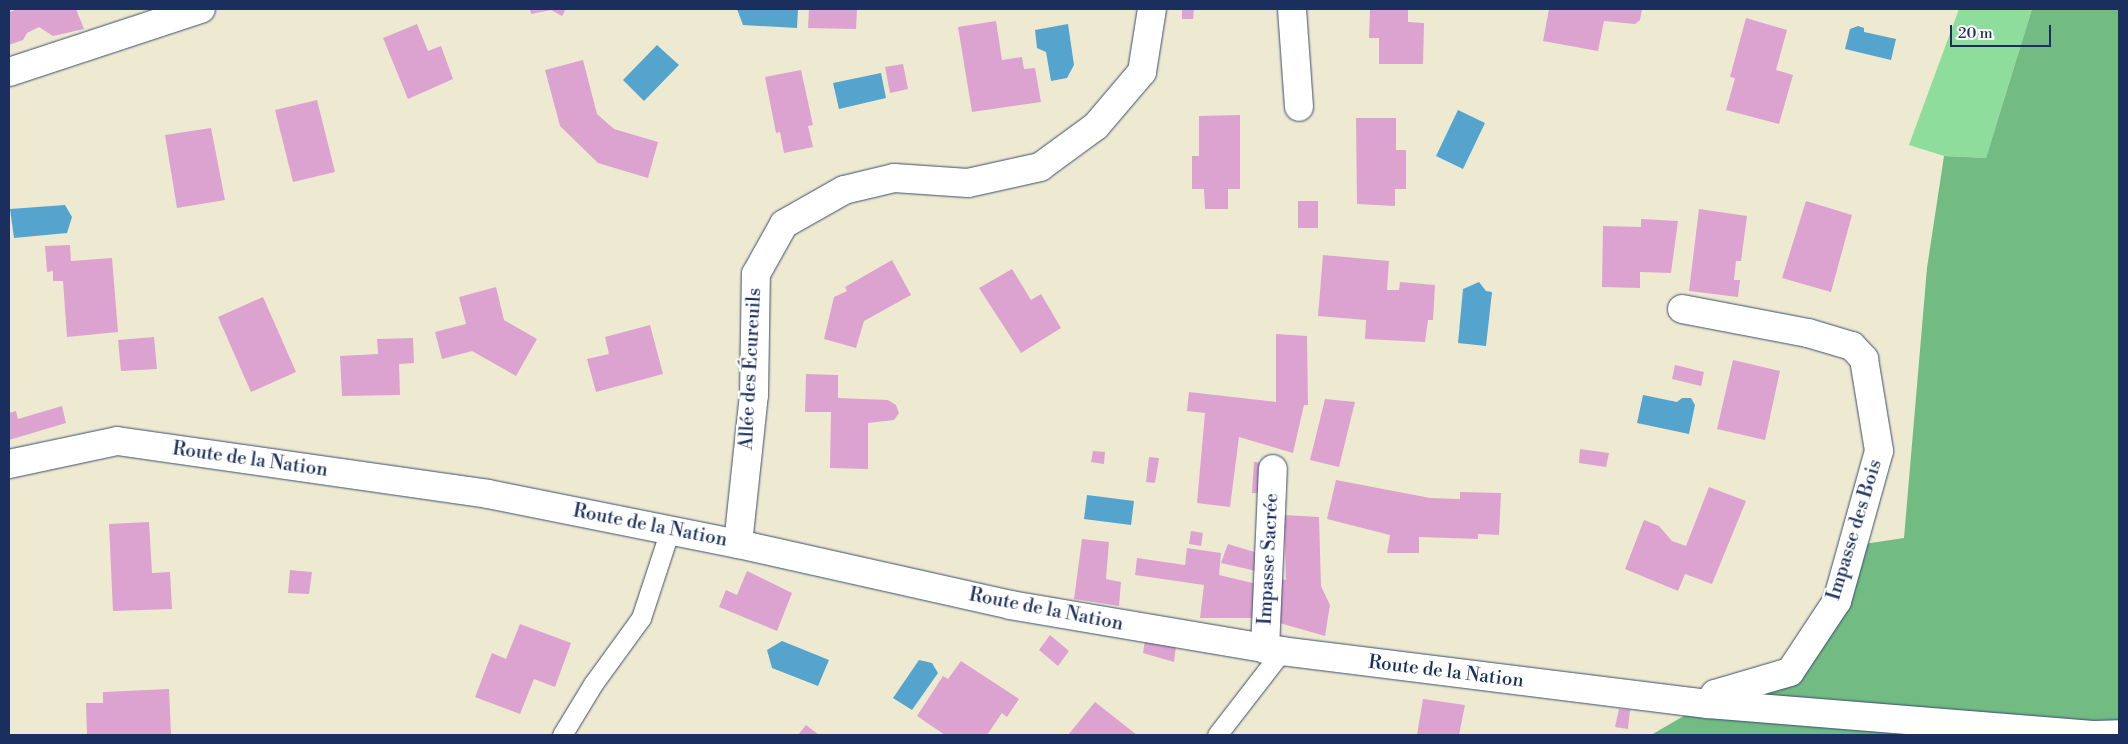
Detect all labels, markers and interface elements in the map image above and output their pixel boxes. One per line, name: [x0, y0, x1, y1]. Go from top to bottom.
scale bar: [1953, 15, 2054, 47]
text: 20 m: [1958, 24, 1993, 43]
street label: Allée des Écureuils: [735, 287, 767, 451]
street label: Route de la Nation: [171, 438, 329, 482]
street label: Impasse des Bois: [1823, 457, 1887, 603]
street label: Impasse Sacrée: [1254, 493, 1284, 625]
street label: Route de la Nation: [571, 500, 729, 552]
street label: Route de la Nation: [967, 584, 1125, 636]
street label: Route de la Nation: [1367, 651, 1525, 693]

